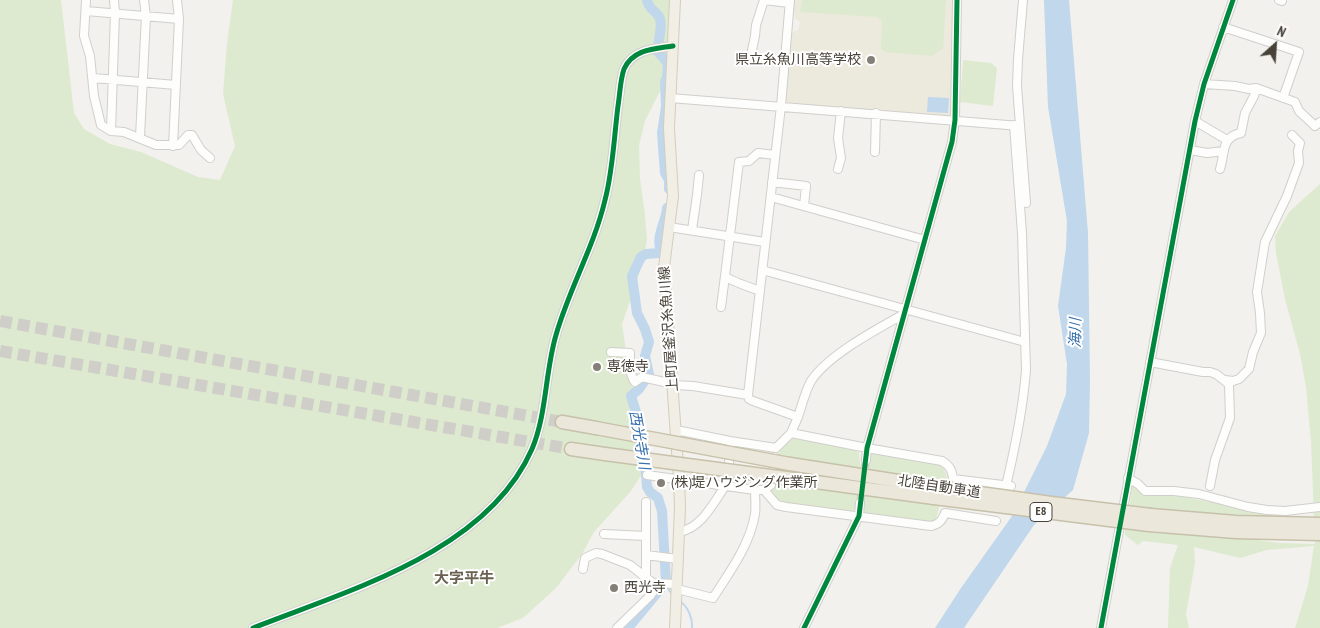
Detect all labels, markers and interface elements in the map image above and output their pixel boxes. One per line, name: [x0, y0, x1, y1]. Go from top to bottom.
north arrow: [1250, 20, 1300, 70]
text: N: [1274, 22, 1289, 41]
place label: 県立糸魚川高等学校: [735, 52, 861, 68]
marker: 県立糸魚川高等学校: [865, 54, 877, 66]
street label: 上町屋釜沢糸魚川線: [656, 266, 682, 392]
water label: 海川: [1067, 318, 1085, 348]
place label: 専徳寺: [607, 359, 649, 375]
marker: 専徳寺: [591, 361, 603, 373]
water label: 西光寺川: [625, 409, 653, 471]
street label: 北陸自動車道: [896, 472, 982, 502]
place label: (株)堤ハウジング作業所: [671, 475, 818, 491]
marker: (株)堤ハウジング作業所: [655, 477, 667, 489]
road number: E8: [1030, 502, 1052, 522]
district label: 大字平牛: [434, 570, 494, 588]
place label: 西光寺: [624, 580, 666, 596]
marker: 西光寺: [608, 582, 620, 594]

